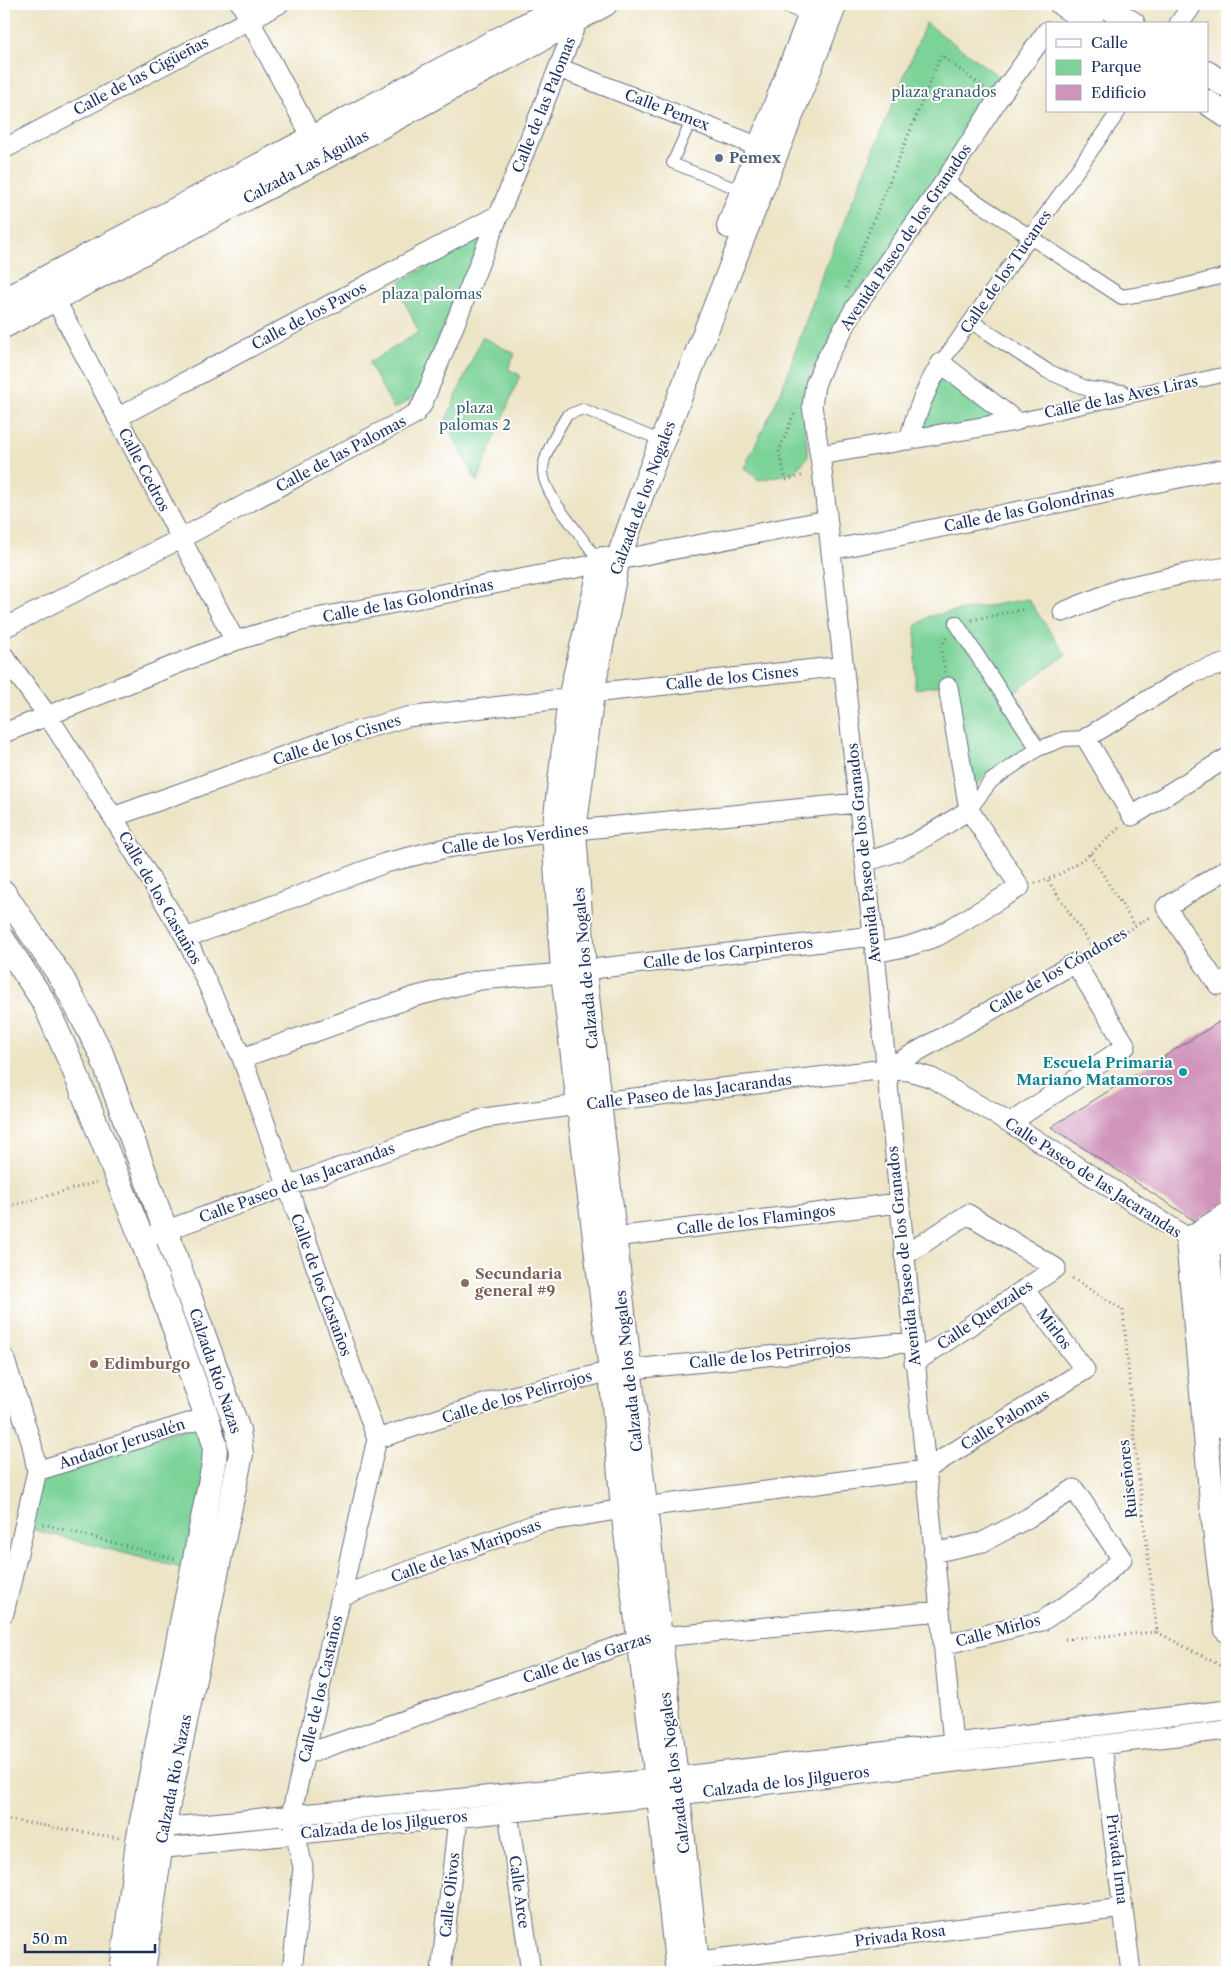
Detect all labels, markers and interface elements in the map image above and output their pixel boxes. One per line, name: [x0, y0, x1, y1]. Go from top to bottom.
legend: [1046, 22, 1208, 112]
street label: Calle de las Cigüeñas: [70, 32, 212, 119]
text: Calle: [1091, 33, 1128, 52]
street label: Calle de las Palomas: [508, 34, 579, 176]
text: Parque: [1091, 57, 1141, 76]
park label: plaza granados: [891, 82, 997, 101]
text: Edificio: [1091, 83, 1146, 102]
street label: Calle Pemex: [622, 85, 712, 134]
street label: Calzada Las Águilas: [240, 125, 372, 208]
street label: Avenida Paseo de los Granados: [835, 140, 975, 334]
place label: Pemex: [729, 148, 781, 167]
marker: Pemex: [713, 152, 725, 164]
street label: Calle de los Tucanes: [956, 206, 1055, 337]
street label: Calle de los Pavos: [248, 277, 369, 354]
park label: plaza palomas: [382, 284, 482, 303]
street label: Calle de las Aves Liras: [1042, 371, 1199, 422]
park label: plaza palomas 2: [439, 398, 511, 434]
street label: Calle de las Palomas: [272, 411, 409, 496]
street label: Calzada de los Nogales: [606, 418, 679, 577]
street label: Calle Cedros: [115, 425, 174, 515]
street label: Calle de las Golondrinas: [942, 481, 1116, 536]
street label: Calle de las Golondrinas: [321, 575, 495, 626]
street label: Calle de los Cisnes: [665, 661, 799, 694]
street label: Calle de los Cisnes: [270, 710, 403, 769]
street label: Avenida Paseo de los Granados: [843, 742, 885, 965]
street label: Calle de los Verdines: [440, 819, 590, 858]
street label: Calle de los Castaños: [115, 828, 206, 968]
street label: Calzada de los Nogales: [569, 886, 602, 1050]
street label: Calle de los Cóndores: [985, 923, 1130, 1018]
street label: Calle de los Carpinteros: [642, 933, 814, 972]
place label: Escuela Primaria Mariano Matamoros: [1016, 1053, 1173, 1089]
marker: Escuela Primaria Mariano Matamoros: [1177, 1066, 1189, 1078]
street label: Calle Paseo de las Jacarandas: [585, 1069, 793, 1114]
street label: Calle Paseo de las Jacarandas: [1001, 1113, 1185, 1242]
street label: Calle Paseo de las Jacarandas: [196, 1138, 397, 1227]
street label: Avenida Paseo de los Granados: [883, 1145, 925, 1368]
street label: Calle de los Flamingos: [675, 1200, 837, 1239]
street label: Calle de los Castaños: [287, 1211, 356, 1359]
place label: Secundaria general #9: [474, 1264, 562, 1300]
street label: Calle Quetzales: [933, 1276, 1036, 1354]
marker: Secundaria general #9: [459, 1277, 471, 1289]
street label: Calzada de los Nogales: [611, 1289, 646, 1453]
street label: Mirlos: [1033, 1305, 1076, 1353]
street label: Calzada Río Nazas: [185, 1306, 246, 1436]
street label: Calle de los Petrirrojos: [688, 1337, 852, 1372]
place label: Edimburgo: [104, 1354, 190, 1373]
marker: Edimburgo: [88, 1358, 100, 1370]
street label: Calle de los Pelirrojos: [440, 1366, 594, 1427]
street label: Calle Palomas: [957, 1385, 1052, 1454]
street label: Andador Jerusalén: [55, 1414, 188, 1473]
street label: Ruiseñores: [1114, 1439, 1141, 1519]
street label: Calle de las Mariposas: [388, 1515, 544, 1587]
street label: Calle Mirlos: [953, 1610, 1042, 1651]
street label: Calle de los Castaños: [294, 1613, 347, 1764]
street label: Calle de las Garzas: [520, 1628, 653, 1687]
street label: Calzada de los Nogales: [655, 1691, 694, 1855]
street label: Calzada Río Nazas: [152, 1713, 195, 1845]
street label: Calzada de los Jilgueros: [701, 1762, 870, 1801]
street label: Calzada de los Jilgueros: [299, 1806, 468, 1843]
street label: Privada Irma: [1103, 1813, 1132, 1905]
street label: Calle Olivos: [436, 1851, 463, 1938]
street label: Calle Arce: [505, 1854, 534, 1930]
street label: Privada Rosa: [853, 1920, 947, 1951]
scale bar: [25, 1921, 155, 1953]
text: 50 m: [32, 1929, 68, 1948]

